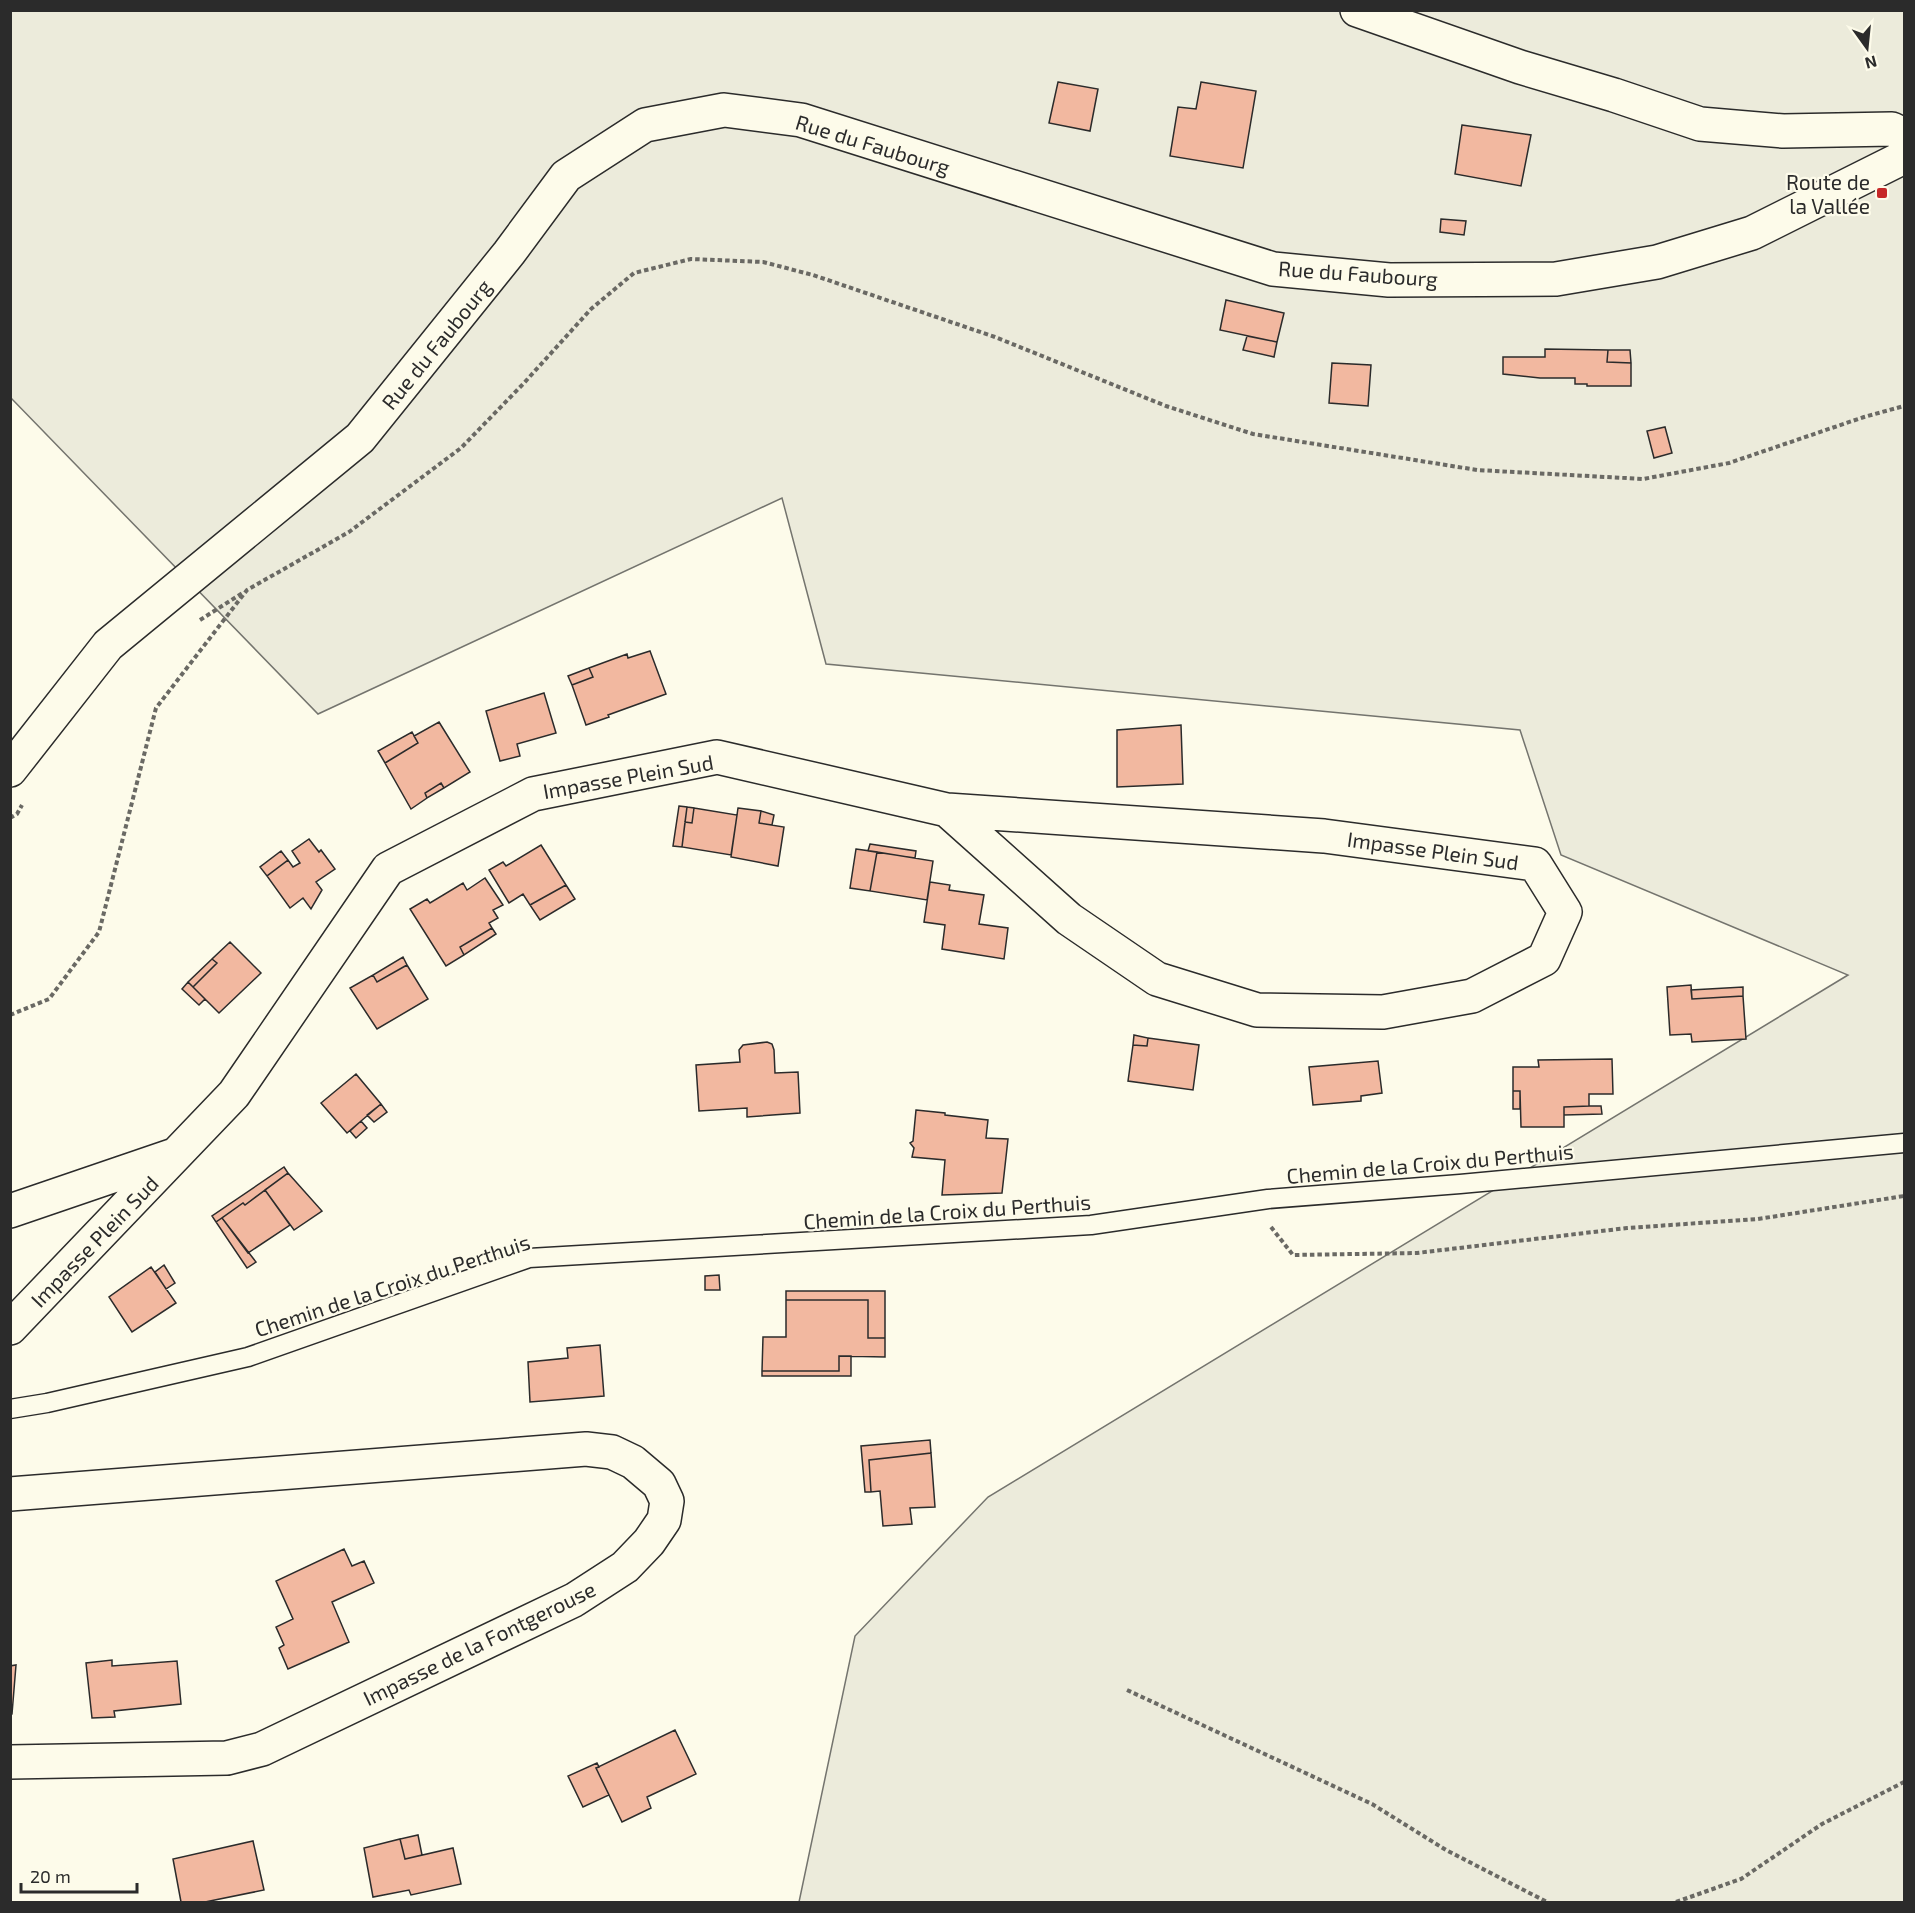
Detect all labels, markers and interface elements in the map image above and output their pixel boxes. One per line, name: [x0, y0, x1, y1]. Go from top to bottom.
north arrow: [1837, 18, 1897, 78]
text: N: [1863, 52, 1879, 74]
street label: Rue du Faubourg: [793, 109, 953, 179]
place label: Route de la Vallée: [1786, 169, 1870, 218]
marker: Route de la Vallée: [1875, 186, 1889, 200]
street label: Rue du Faubourg: [1277, 255, 1439, 291]
street label: Rue du Faubourg: [376, 274, 496, 414]
street label: Impasse Plein Sud: [541, 749, 715, 803]
street label: Impasse Plein Sud: [1346, 826, 1520, 874]
street label: Chemin de la Croix du Perthuis: [1285, 1138, 1575, 1188]
street label: Impasse Plein Sud: [25, 1170, 163, 1312]
street label: Chemin de la Croix du Perthuis: [802, 1188, 1092, 1234]
street label: Chemin de la Croix du Perthuis: [251, 1229, 533, 1341]
street label: Impasse de la Fontgerouse: [359, 1576, 599, 1710]
scale bar: [21, 1856, 136, 1894]
text: 20 m: [30, 1865, 71, 1887]

